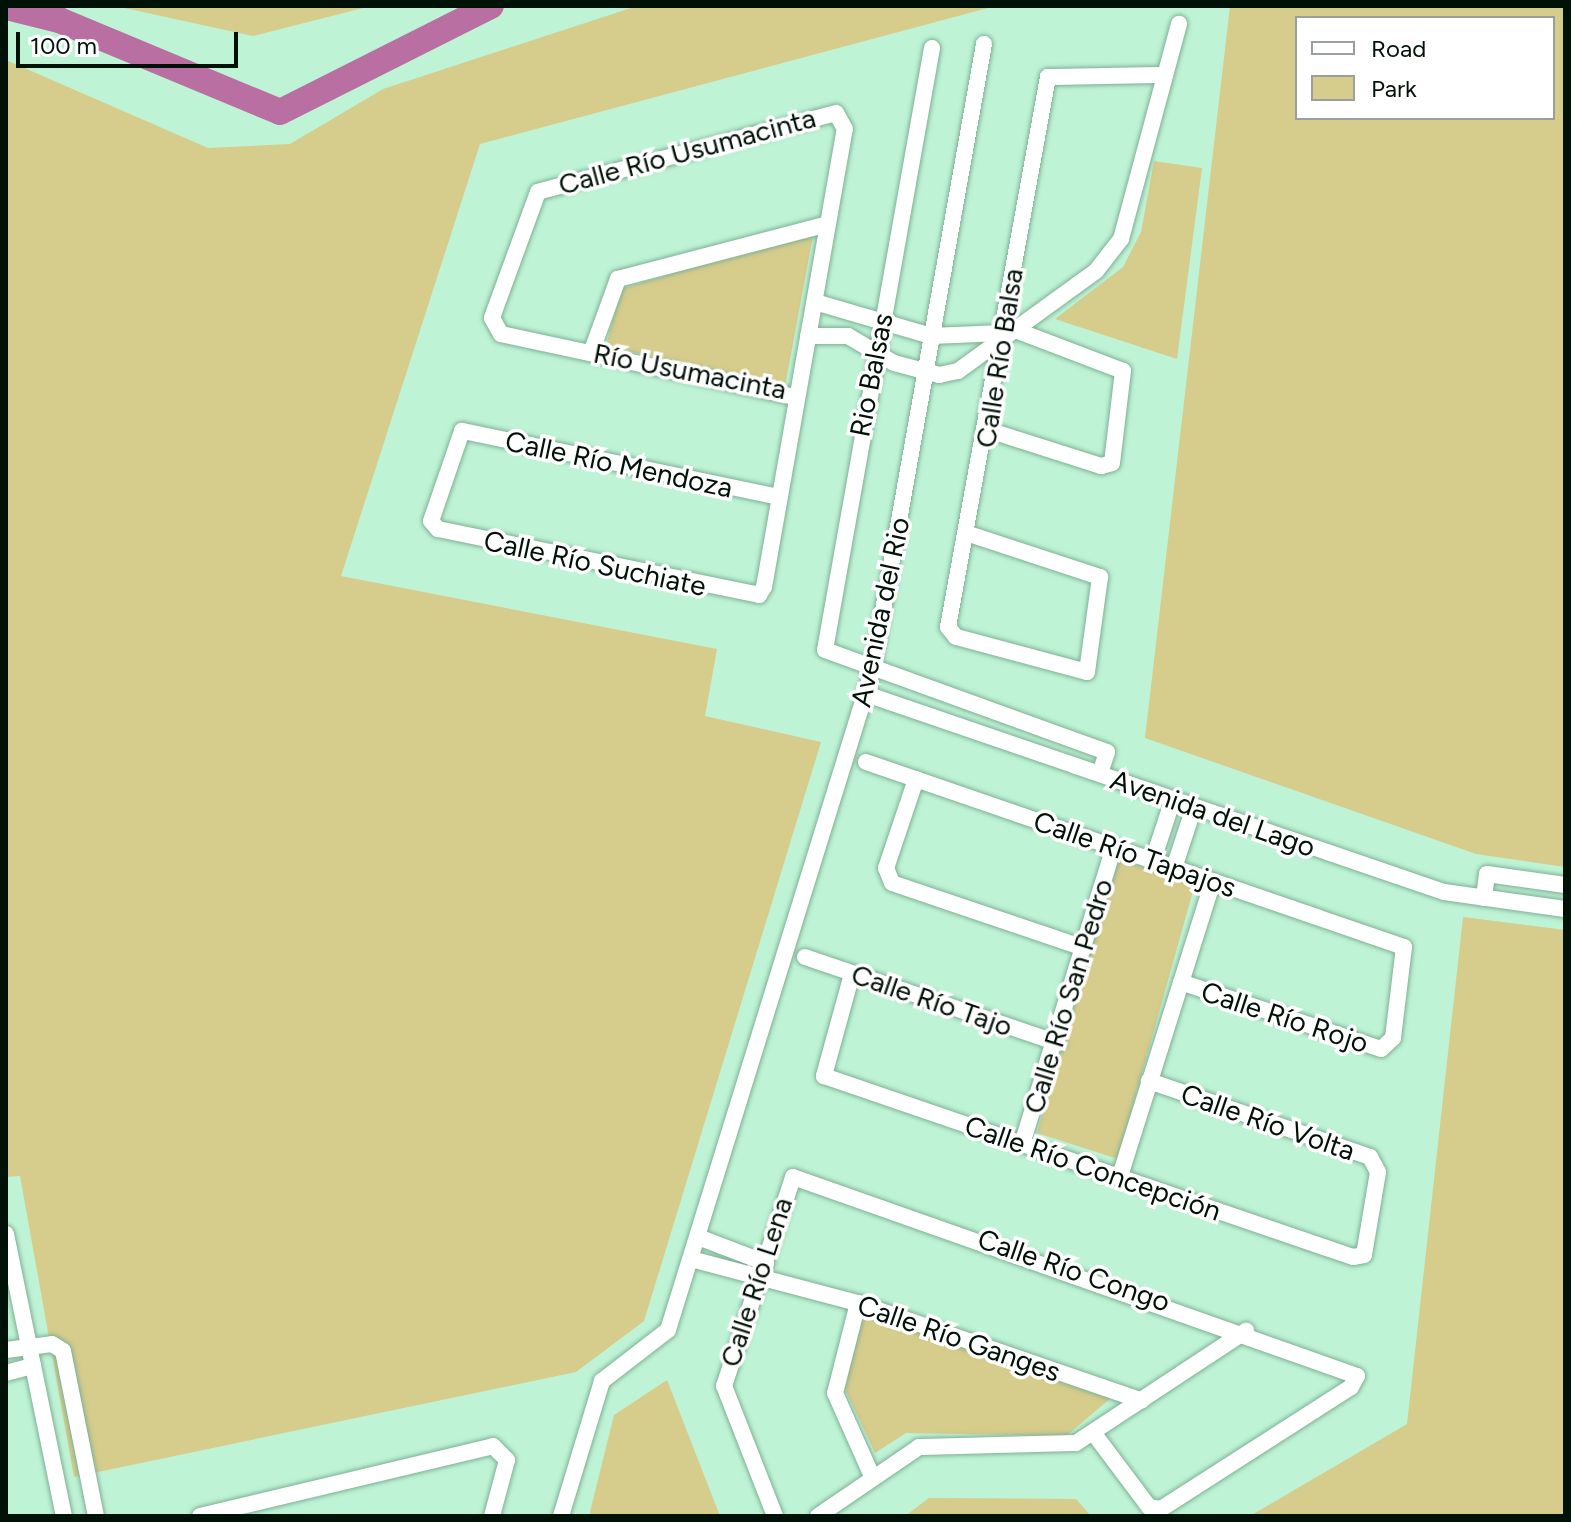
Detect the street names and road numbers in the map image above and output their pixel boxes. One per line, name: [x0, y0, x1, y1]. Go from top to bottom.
street label: Calle Río Usumacinta: [555, 101, 819, 201]
street label: Calle Río Balsa: [968, 266, 1030, 450]
street label: Rio Balsas: [843, 310, 899, 440]
street label: Río Usumacinta: [591, 336, 789, 406]
street label: Calle Río Mendoza: [502, 424, 736, 504]
street label: Avenida del Rio: [844, 514, 916, 710]
street label: Calle Río Suchiate: [481, 523, 709, 603]
street label: Avenida del Lago: [1106, 762, 1320, 864]
street label: Calle Río Tapajos: [1029, 804, 1241, 904]
street label: Calle Río San Pedro: [1016, 875, 1120, 1117]
street label: Calle Río Tajo: [847, 957, 1017, 1043]
street label: Calle Río Rojo: [1197, 974, 1373, 1060]
street label: Calle Río Volta: [1177, 1077, 1359, 1167]
street label: Calle Río Concepción: [960, 1108, 1226, 1228]
street label: Calle Río Lena: [713, 1193, 799, 1371]
street label: Calle Río Congo: [974, 1221, 1174, 1319]
street label: Calle Río Ganges: [853, 1288, 1065, 1388]

